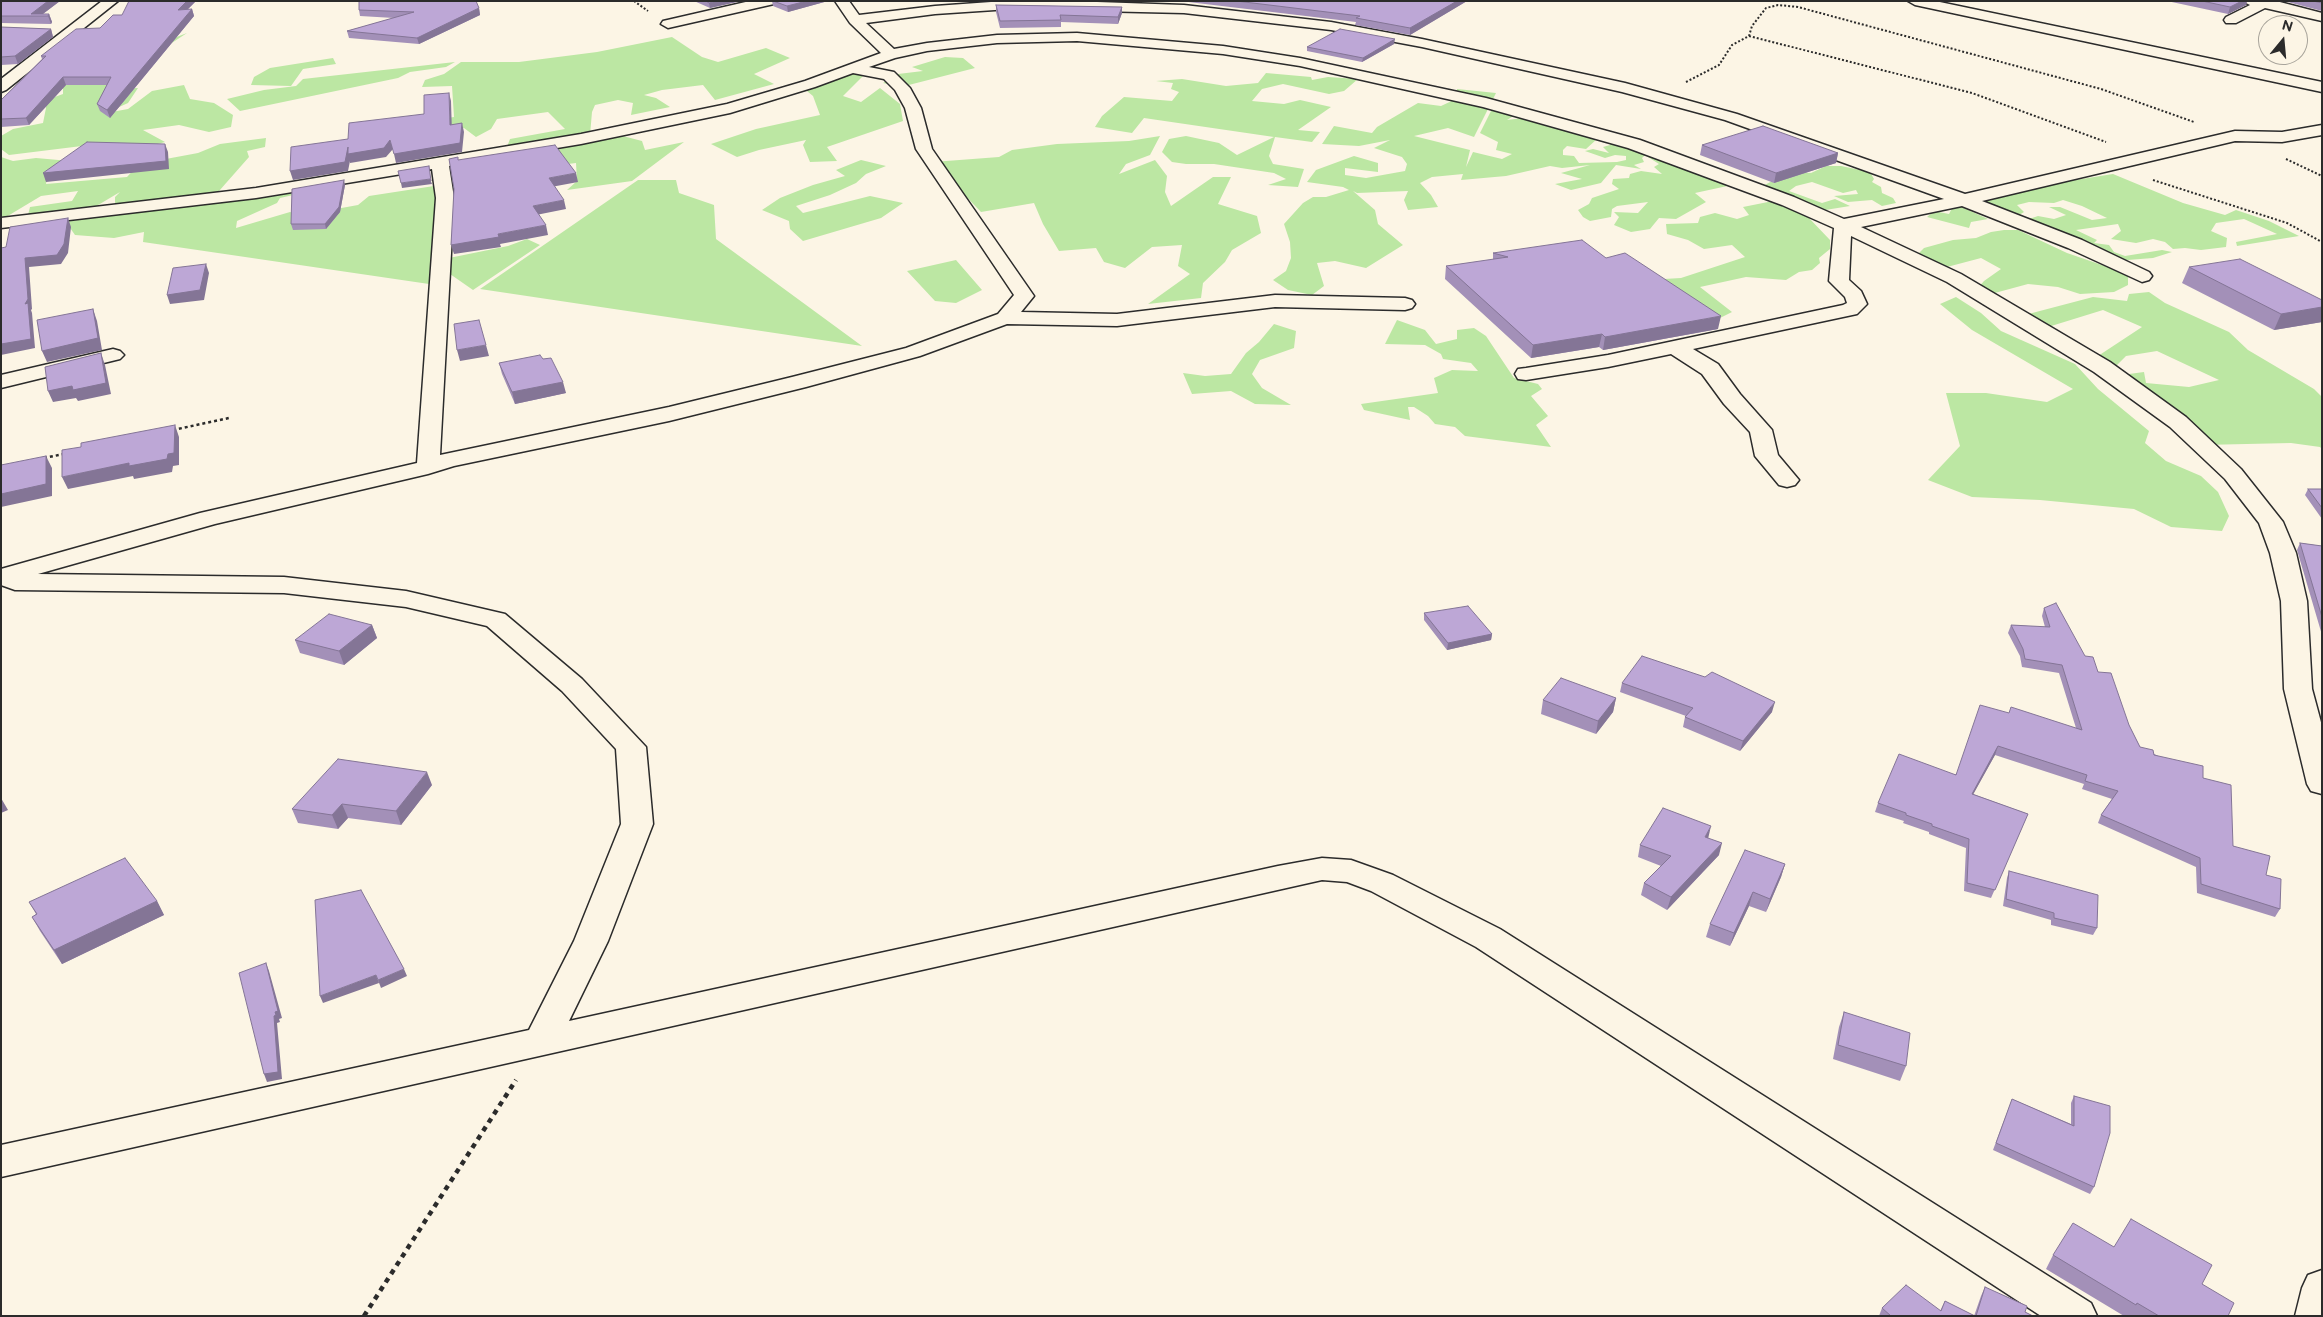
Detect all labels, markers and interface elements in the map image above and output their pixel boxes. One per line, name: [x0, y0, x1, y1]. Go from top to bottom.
north arrow: [2258, 15, 2308, 65]
text: N: [2280, 16, 2295, 36]

